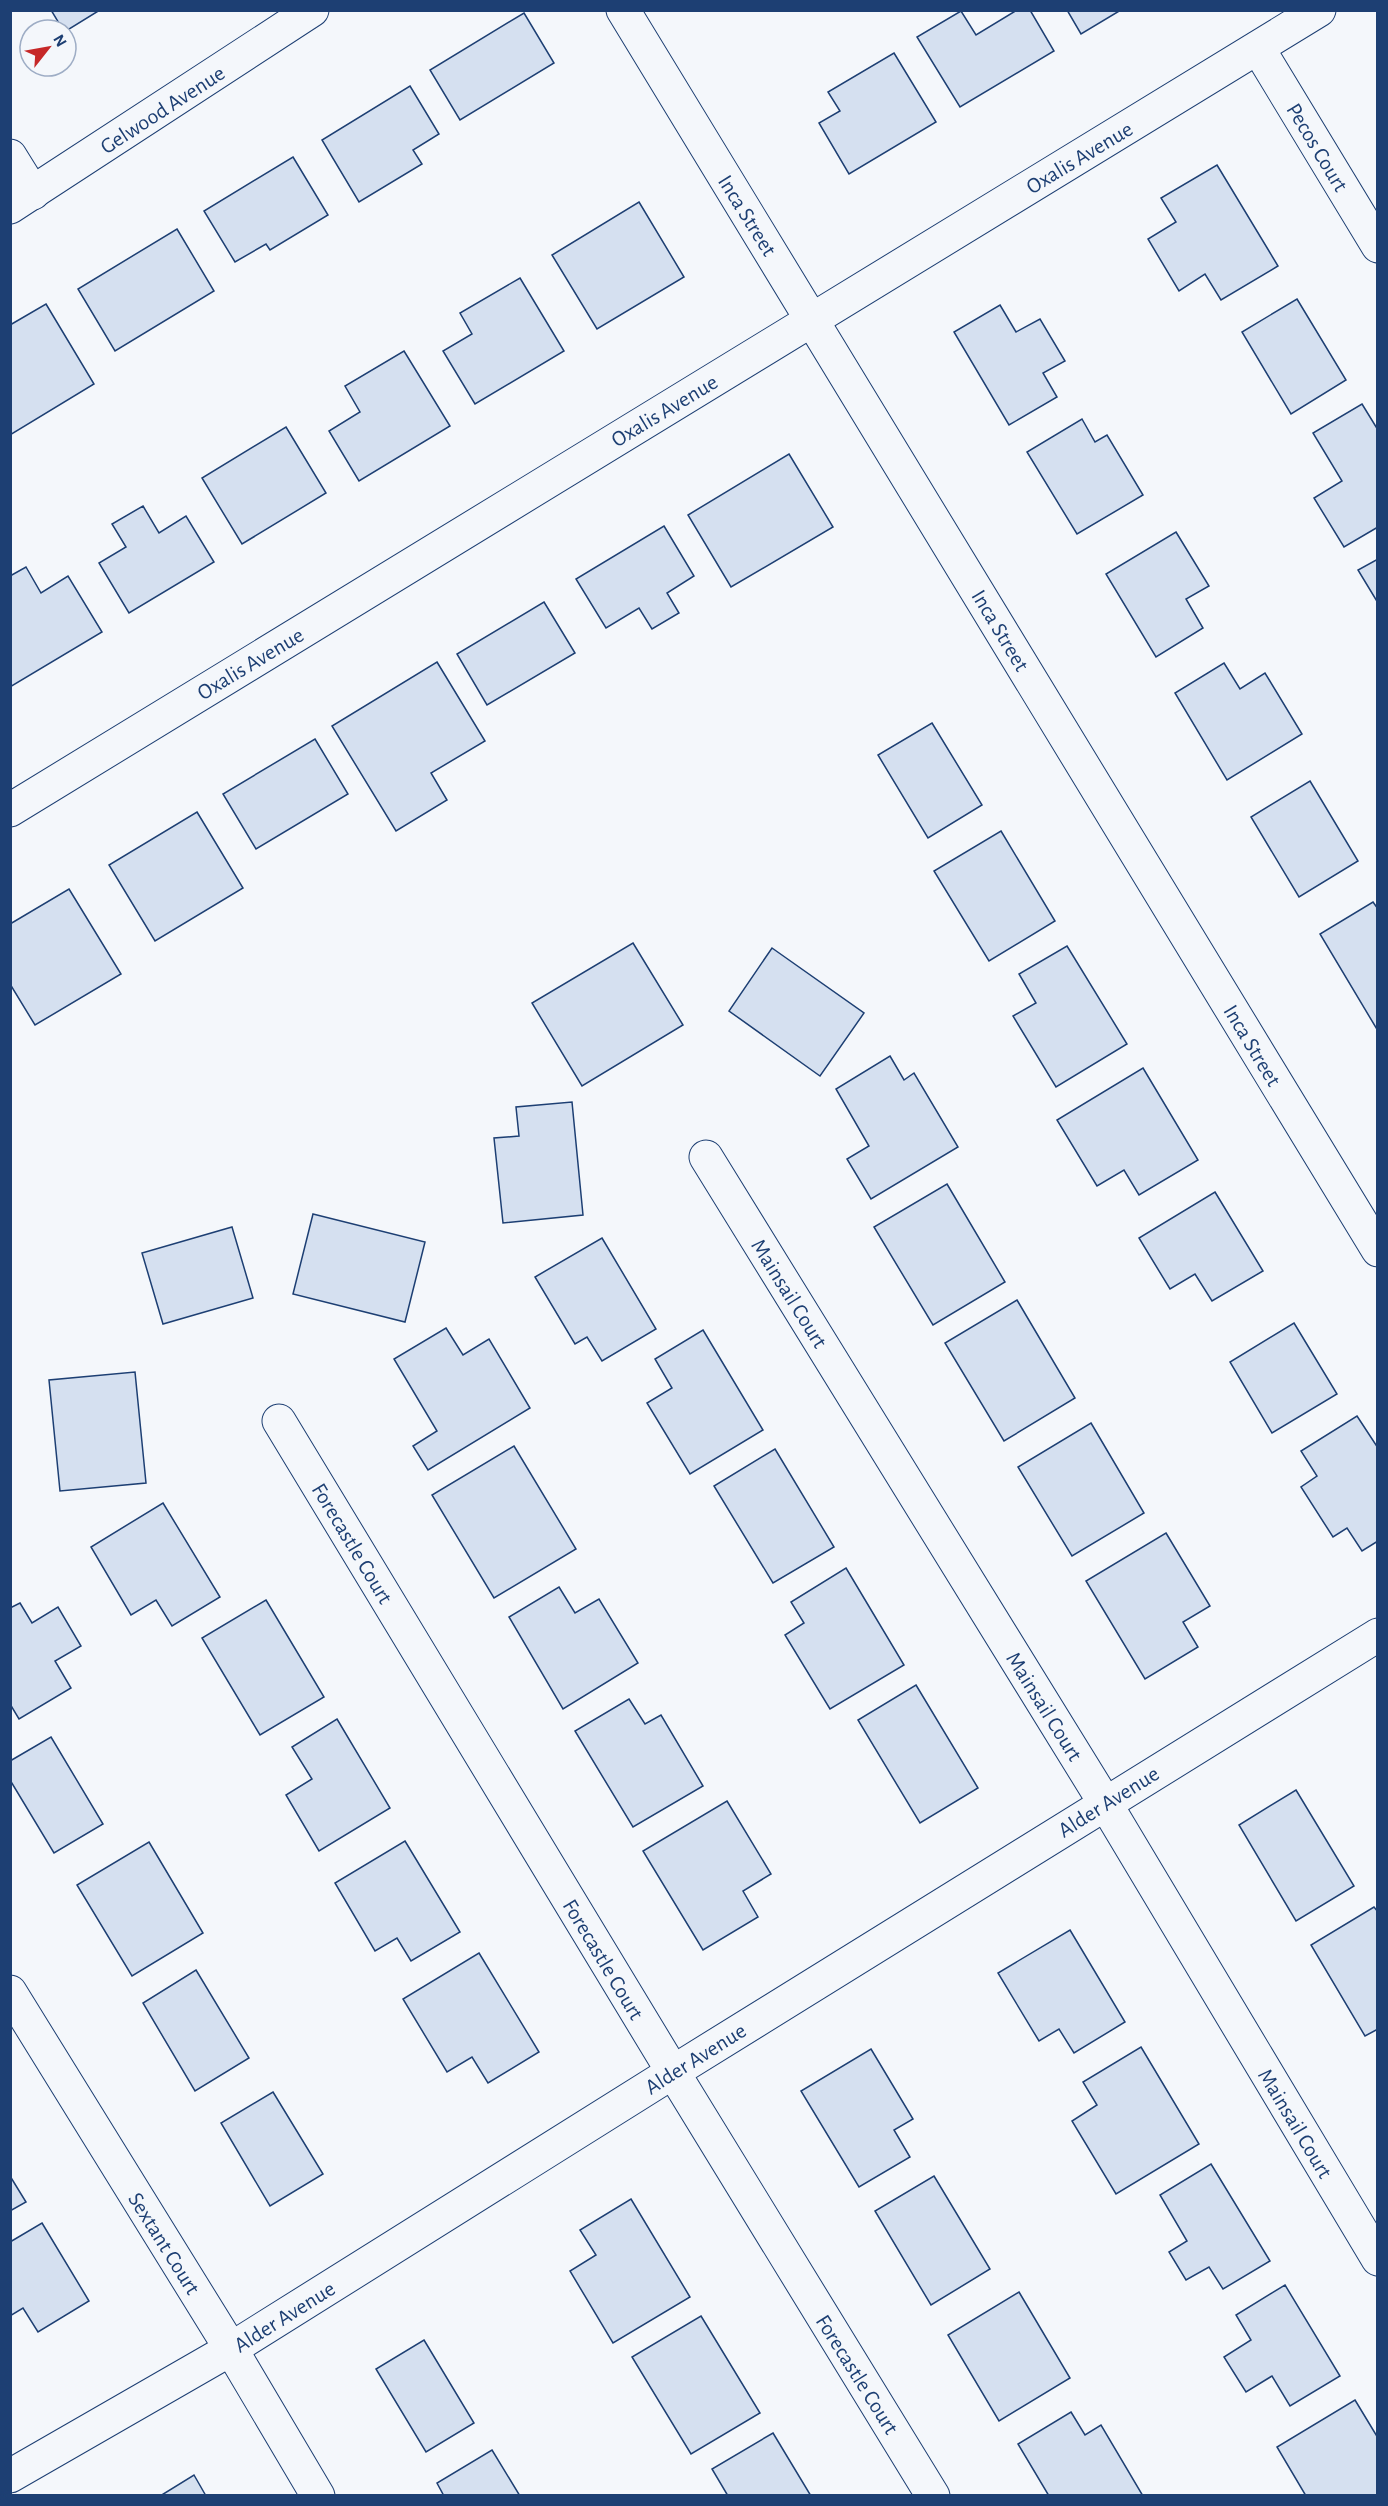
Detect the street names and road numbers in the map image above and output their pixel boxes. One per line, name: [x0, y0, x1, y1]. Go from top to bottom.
street label: Gelwood Avenue: [96, 62, 229, 158]
street label: Pecos Court: [1282, 100, 1352, 195]
street label: Oxalis Avenue: [1022, 118, 1137, 198]
street label: Inca Street: [714, 171, 781, 260]
street label: Oxalis Avenue: [607, 371, 722, 451]
street label: Inca Street: [967, 586, 1033, 675]
street label: Oxalis Avenue: [193, 624, 308, 704]
street label: Inca Street: [1219, 1001, 1285, 1090]
street label: Mainsail Court: [747, 1235, 831, 1352]
street label: Forecastle Court: [308, 1479, 397, 1608]
street label: Mainsail Court: [1002, 1648, 1086, 1765]
street label: Alder Avenue: [1054, 1762, 1163, 1842]
street label: Forecastle Court: [559, 1895, 648, 2024]
street label: Alder Avenue: [641, 2019, 750, 2099]
street label: Mainsail Court: [1254, 2065, 1336, 2182]
street label: Sextant Court: [124, 2189, 204, 2298]
street label: Alder Avenue: [230, 2277, 339, 2357]
street label: Forecastle Court: [812, 2311, 903, 2438]

